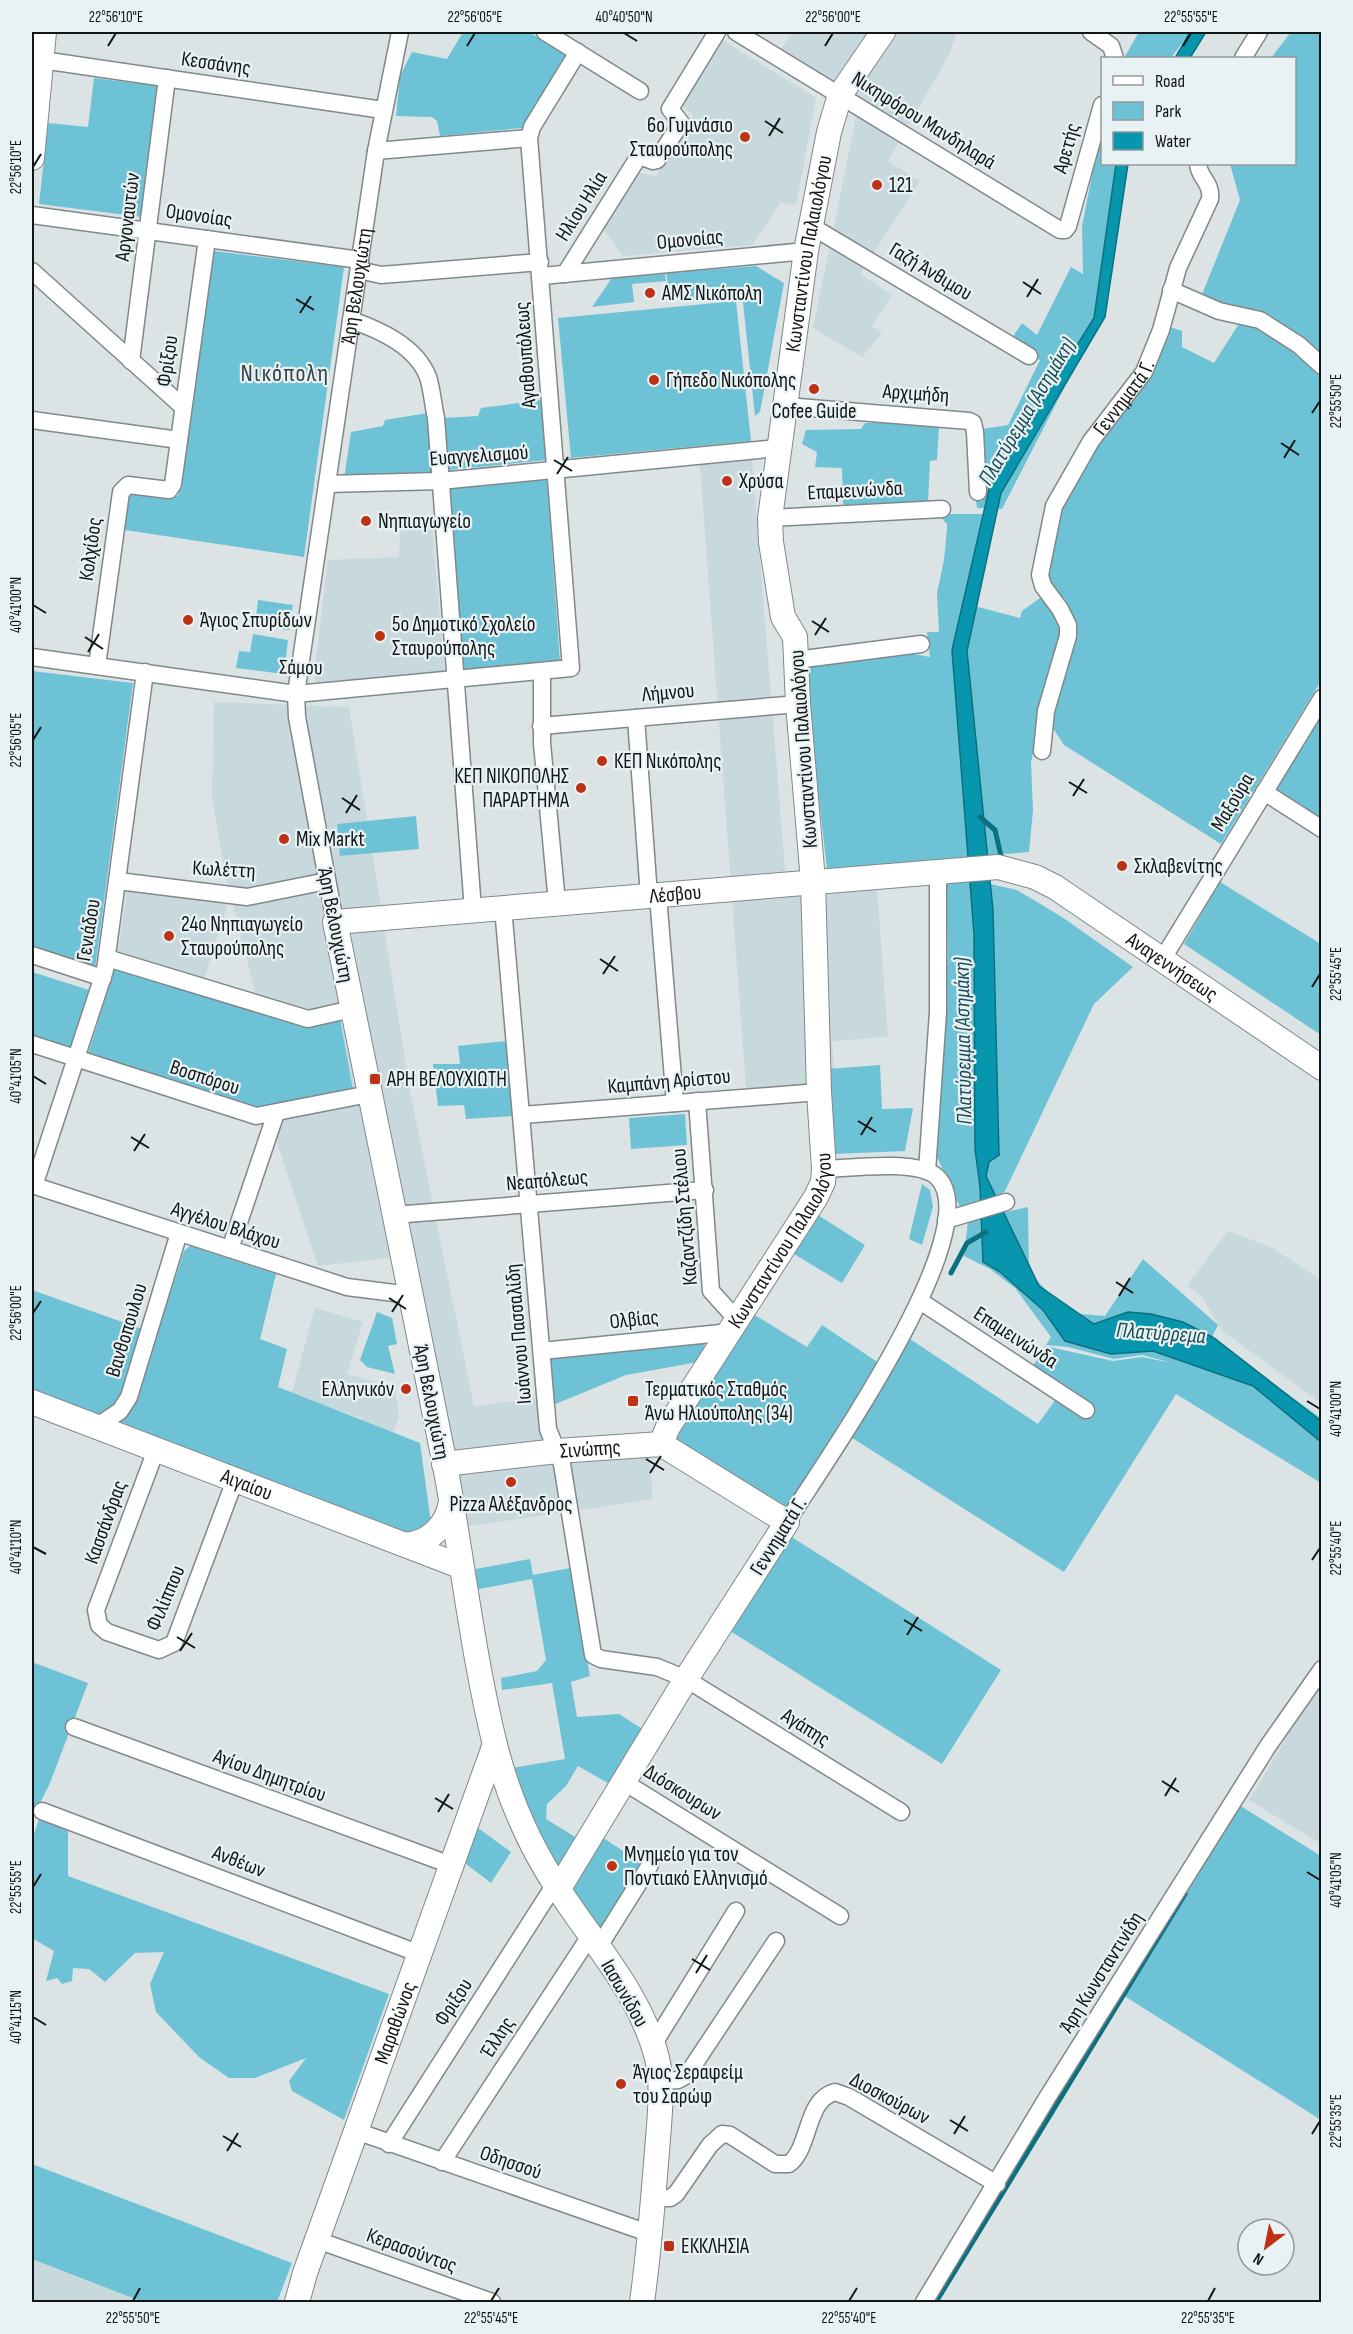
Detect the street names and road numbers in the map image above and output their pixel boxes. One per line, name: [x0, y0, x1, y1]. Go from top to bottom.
street label: Κεσσάνης: [180, 46, 252, 81]
street label: Νικηφόρου Μανδηλαρά: [847, 66, 1001, 175]
street label: Αρετής: [1047, 120, 1086, 177]
street label: Κωνσταντίνου Παλαιολόγου: [781, 153, 837, 354]
street label: Ηλίου Ηλία: [550, 167, 613, 246]
street label: Αργοναυτών: [110, 172, 145, 263]
street label: Ομονοίας: [164, 198, 234, 233]
street label: Ομονοίας: [656, 224, 724, 255]
street label: Άρη Βελουχιώτη: [336, 226, 377, 346]
street label: Γαζή Άνθιμου: [885, 237, 977, 306]
street label: Αγαθουπόλεως: [509, 301, 542, 410]
street label: Φρίξου: [152, 334, 183, 388]
street label: Γεννηματά Γ.: [1088, 357, 1160, 440]
street label: Αρχιμήδη: [881, 379, 950, 408]
street label: Ευαγγελισμού: [429, 440, 529, 471]
street label: Επαμεινώνδα: [807, 476, 903, 505]
street label: Κολχίδος: [74, 516, 107, 582]
street label: Κωνσταντίνου Παλαιολόγου: [784, 649, 823, 849]
street label: Σάμου: [279, 655, 323, 680]
street label: Λήμνου: [640, 678, 695, 707]
street label: Μαξούρα: [1205, 769, 1260, 836]
street label: Κωλέττη: [192, 855, 256, 884]
street label: Άρη Βελουχιώτη: [312, 865, 359, 985]
street label: Λέσβου: [647, 880, 702, 909]
street label: Γενιάδου: [71, 897, 106, 963]
street label: Αναγεννήσεως: [1120, 926, 1223, 1007]
street label: Βοσπόρου: [167, 1054, 243, 1100]
street label: Καμπάνη Αρίστου: [607, 1064, 732, 1099]
street label: Καζαντζίδη Στέλιου: [666, 1147, 703, 1286]
street label: Κωνσταντίνου Παλαιολόγου: [723, 1152, 837, 1333]
street label: Νεαπόλεως: [505, 1164, 589, 1197]
street label: Αγγέλου Βλάχου: [167, 1196, 283, 1255]
street label: Ιωάννου Πασσαλίδη: [500, 1263, 537, 1405]
street label: Βανθοπουλου: [100, 1280, 153, 1380]
street label: Επαμεινώνδα: [969, 1301, 1063, 1374]
street label: Ολβίας: [608, 1304, 660, 1335]
street label: Άρη Βελουχιώτη: [408, 1342, 455, 1462]
street label: Σινώπης: [559, 1435, 622, 1464]
street label: Αιγαίου: [216, 1463, 276, 1506]
street label: Κασσάνδρας: [79, 1477, 132, 1567]
street label: Γεννηματά Γ.: [745, 1493, 812, 1580]
street label: Φιλίππου: [141, 1562, 190, 1635]
street label: Αγάπης: [776, 1702, 835, 1752]
street label: Αγίου Δημητρίου: [209, 1743, 330, 1807]
street label: Διόσκουρων: [639, 1759, 726, 1826]
street label: Ανθέων: [208, 1840, 269, 1883]
street label: Άρη Κωνσταντινίδη: [1054, 1907, 1149, 2037]
street label: Ιασωνίδου: [595, 1955, 654, 2032]
street label: Φρίξου: [429, 1974, 478, 2031]
street label: Μαραθώνος: [369, 1978, 422, 2067]
street label: Έλλης: [474, 2012, 520, 2064]
street label: Διοσκούρων: [846, 2067, 934, 2130]
street label: Οδησσού: [476, 2140, 545, 2185]
street label: Κερασούντος: [363, 2223, 460, 2278]

